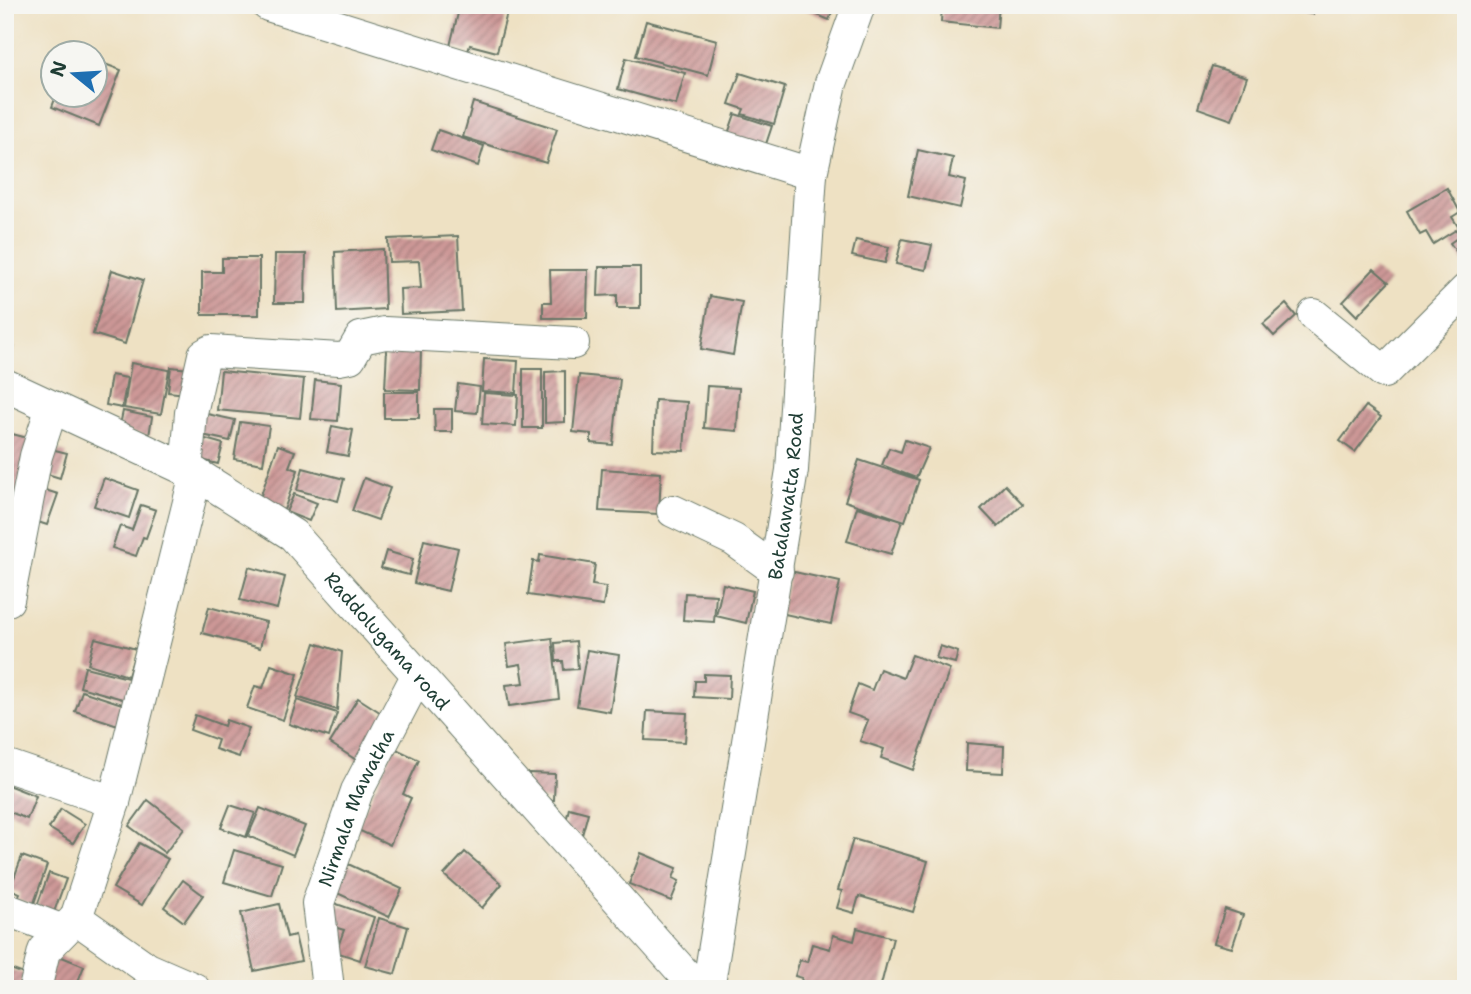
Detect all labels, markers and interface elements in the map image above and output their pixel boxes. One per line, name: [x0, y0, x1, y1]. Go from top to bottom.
north arrow: [38, 38, 108, 108]
text: N: [44, 58, 73, 80]
street label: Batalawatta Road: [762, 412, 808, 582]
street label: Raddolugama road: [319, 566, 456, 715]
street label: Nirmala Mawatha: [312, 725, 400, 890]

